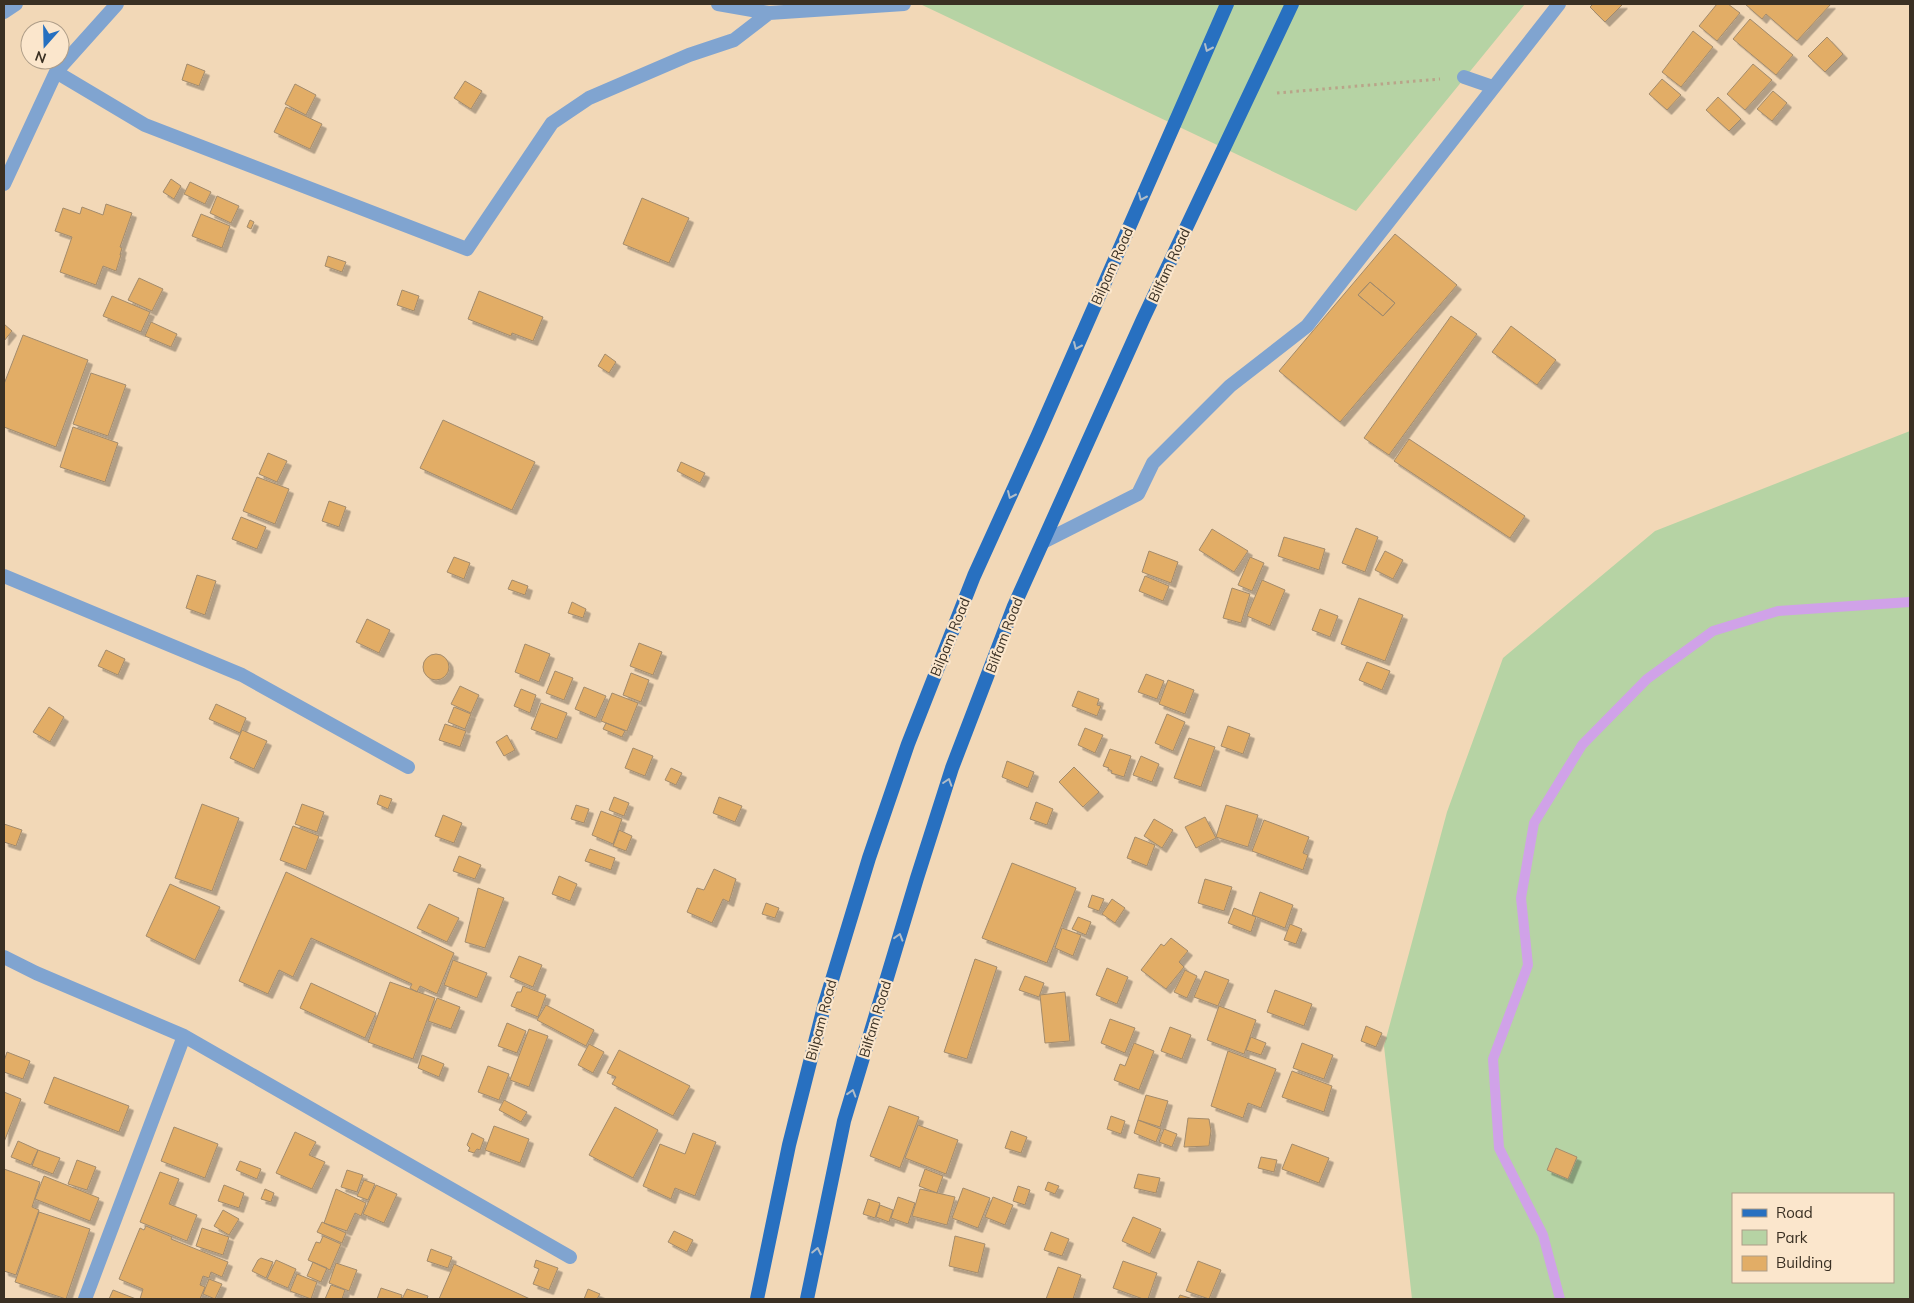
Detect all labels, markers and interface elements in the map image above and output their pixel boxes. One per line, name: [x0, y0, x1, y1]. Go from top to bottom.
north arrow: [20, 20, 70, 70]
one-way arrow: [1203, 43, 1214, 52]
text: N: [33, 47, 49, 67]
one-way arrow: [1138, 192, 1149, 201]
street label: Bilpam Road: [1087, 224, 1137, 308]
street label: Bilfam Road: [1144, 225, 1194, 305]
one-way arrow: [1073, 341, 1084, 350]
one-way arrow: [1007, 490, 1018, 499]
street label: Bilpam Road: [926, 595, 974, 679]
street label: Bilfam Road: [981, 595, 1027, 675]
one-way arrow: [942, 779, 952, 787]
one-way arrow: [893, 934, 903, 942]
street label: Bilpam Road: [802, 977, 840, 1063]
street label: Bilfam Road: [855, 978, 895, 1060]
one-way arrow: [847, 1089, 857, 1098]
legend: [1732, 1193, 1894, 1283]
text: Road: [1776, 1203, 1813, 1222]
text: Park: [1776, 1228, 1808, 1247]
one-way arrow: [811, 1247, 822, 1256]
text: Building: [1776, 1253, 1832, 1272]

